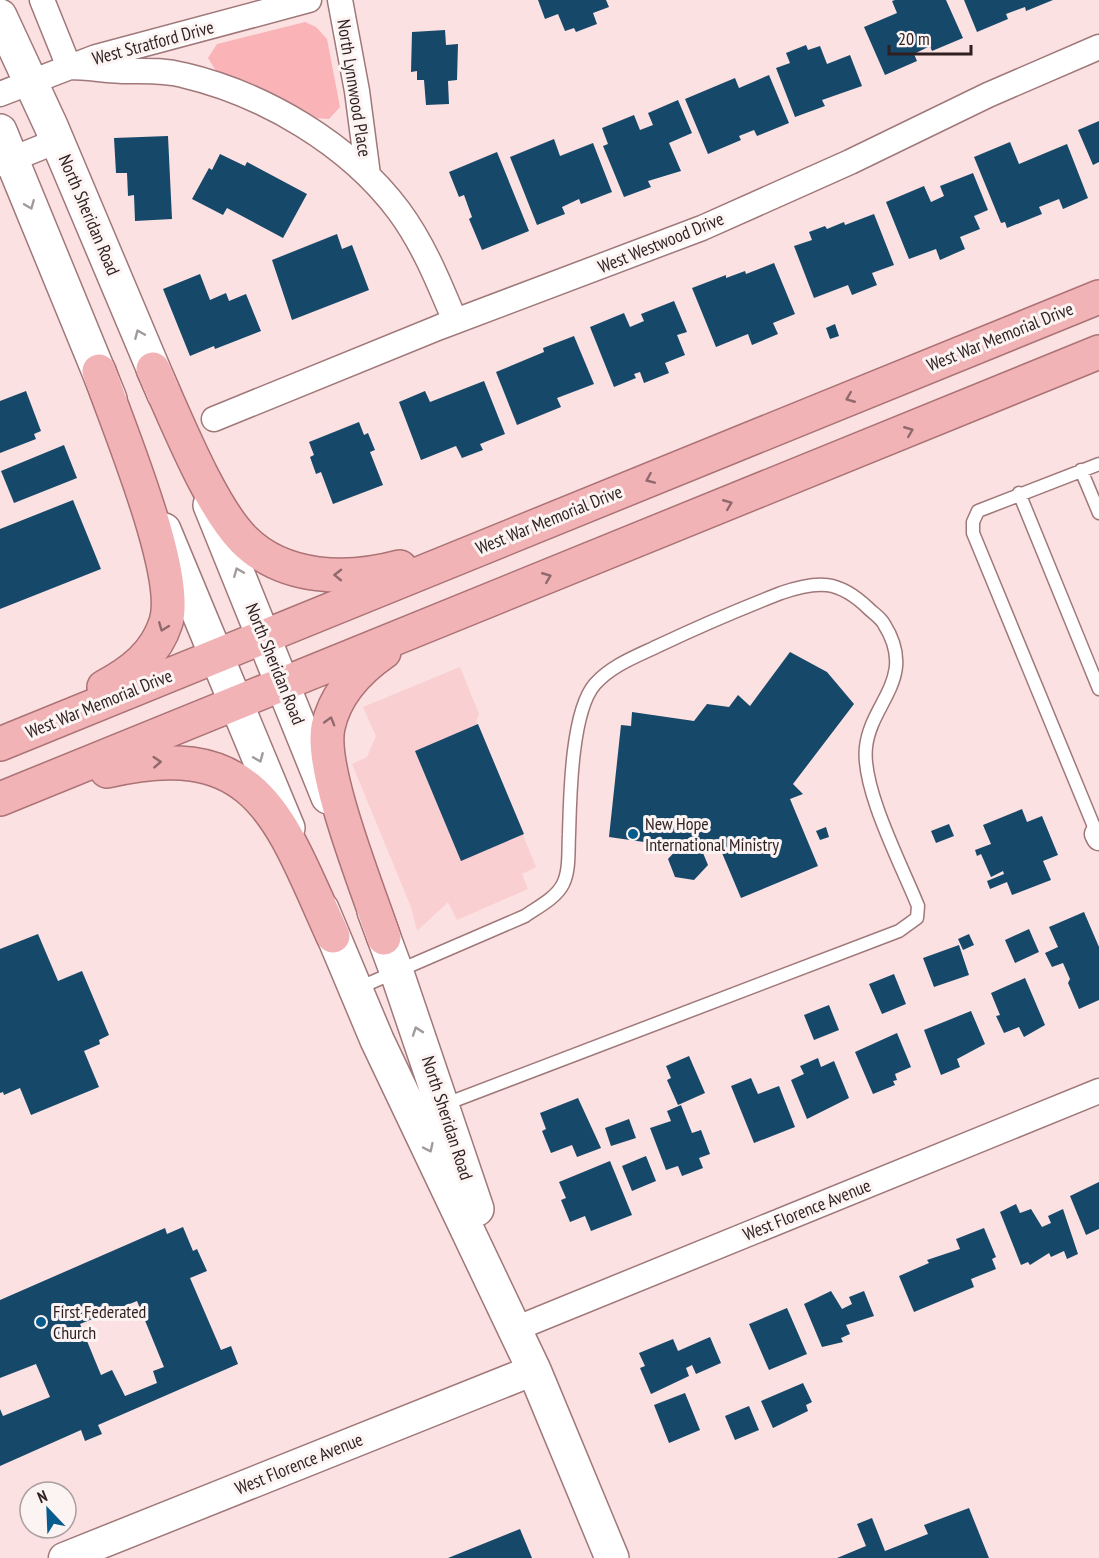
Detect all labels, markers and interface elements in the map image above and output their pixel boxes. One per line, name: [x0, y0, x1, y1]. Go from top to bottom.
street label: West Stratford Drive: [90, 15, 216, 70]
street label: North Lynnwood Place: [332, 18, 377, 158]
scale bar: [889, 18, 972, 56]
text: 20 m: [898, 27, 930, 50]
street label: North Sheridan Road: [54, 151, 125, 279]
one-way arrow: [23, 198, 35, 209]
street label: West Westwood Drive: [595, 207, 727, 278]
street label: West War Memorial Drive: [923, 297, 1076, 376]
one-way arrow: [134, 329, 146, 340]
one-way arrow: [845, 391, 856, 403]
one-way arrow: [903, 426, 914, 438]
one-way arrow: [645, 472, 656, 484]
street label: West War Memorial Drive: [472, 480, 625, 559]
one-way arrow: [722, 499, 733, 511]
one-way arrow: [233, 567, 245, 578]
one-way arrow: [333, 569, 342, 581]
one-way arrow: [541, 572, 552, 584]
street label: North Sheridan Road: [241, 600, 310, 728]
one-way arrow: [158, 621, 170, 632]
street label: West War Memorial Drive: [22, 664, 175, 743]
one-way arrow: [323, 716, 336, 726]
one-way arrow: [252, 752, 264, 763]
one-way arrow: [153, 756, 162, 769]
place label: New Hope International Ministry: [645, 812, 779, 856]
marker: New Hope International Ministry: [626, 827, 640, 841]
one-way arrow: [412, 1026, 425, 1037]
street label: North Sheridan Road: [417, 1053, 478, 1183]
one-way arrow: [422, 1142, 434, 1153]
street label: West Florence Avenue: [740, 1173, 874, 1246]
place label: First Federated Church: [53, 1300, 146, 1344]
marker: First Federated Church: [34, 1315, 48, 1329]
street label: West Florence Avenue: [232, 1427, 366, 1500]
north arrow: [18, 1480, 78, 1540]
text: N: [34, 1485, 50, 1507]

